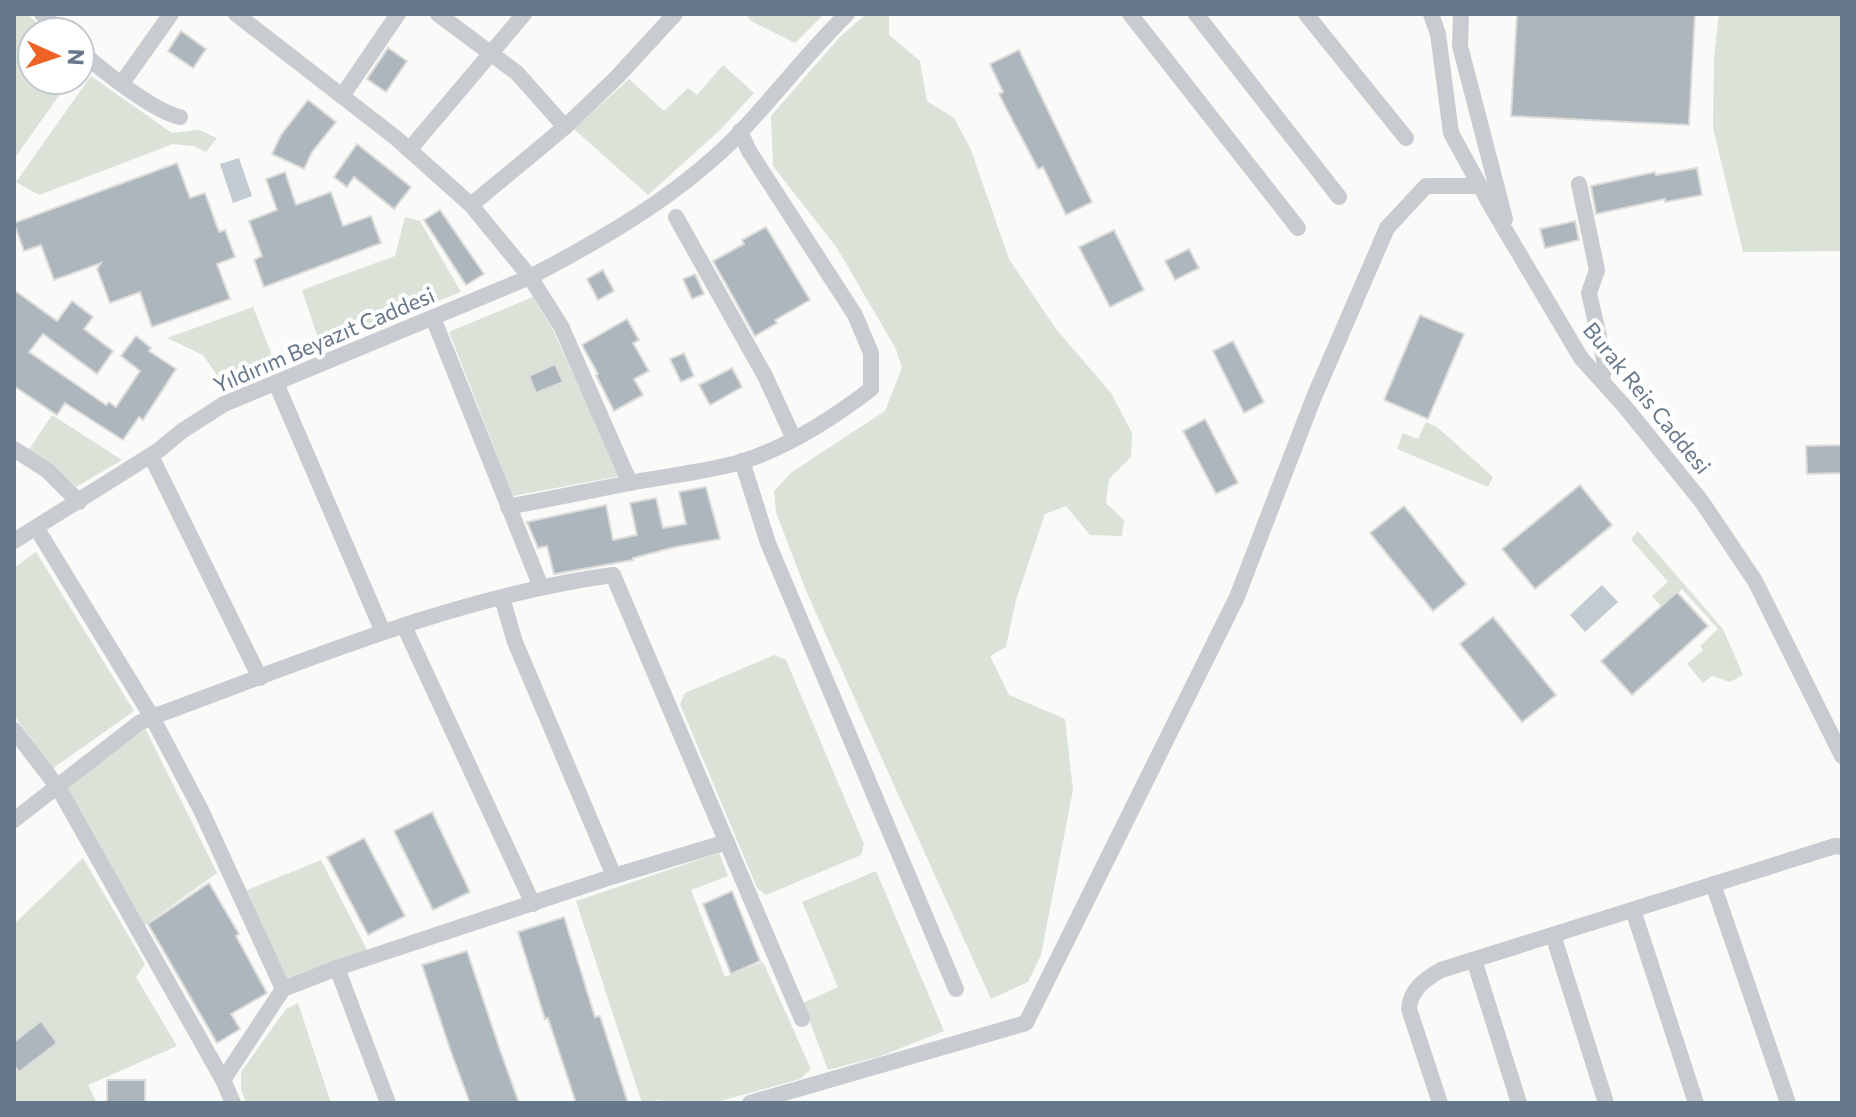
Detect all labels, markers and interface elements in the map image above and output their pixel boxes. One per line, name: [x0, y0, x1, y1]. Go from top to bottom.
north arrow: [16, 16, 96, 96]
text: N: [63, 48, 90, 66]
street label: Yıldırım Beyazıt Caddesi: [209, 281, 438, 398]
street label: Burak Reis Caddesi: [1578, 316, 1717, 479]

